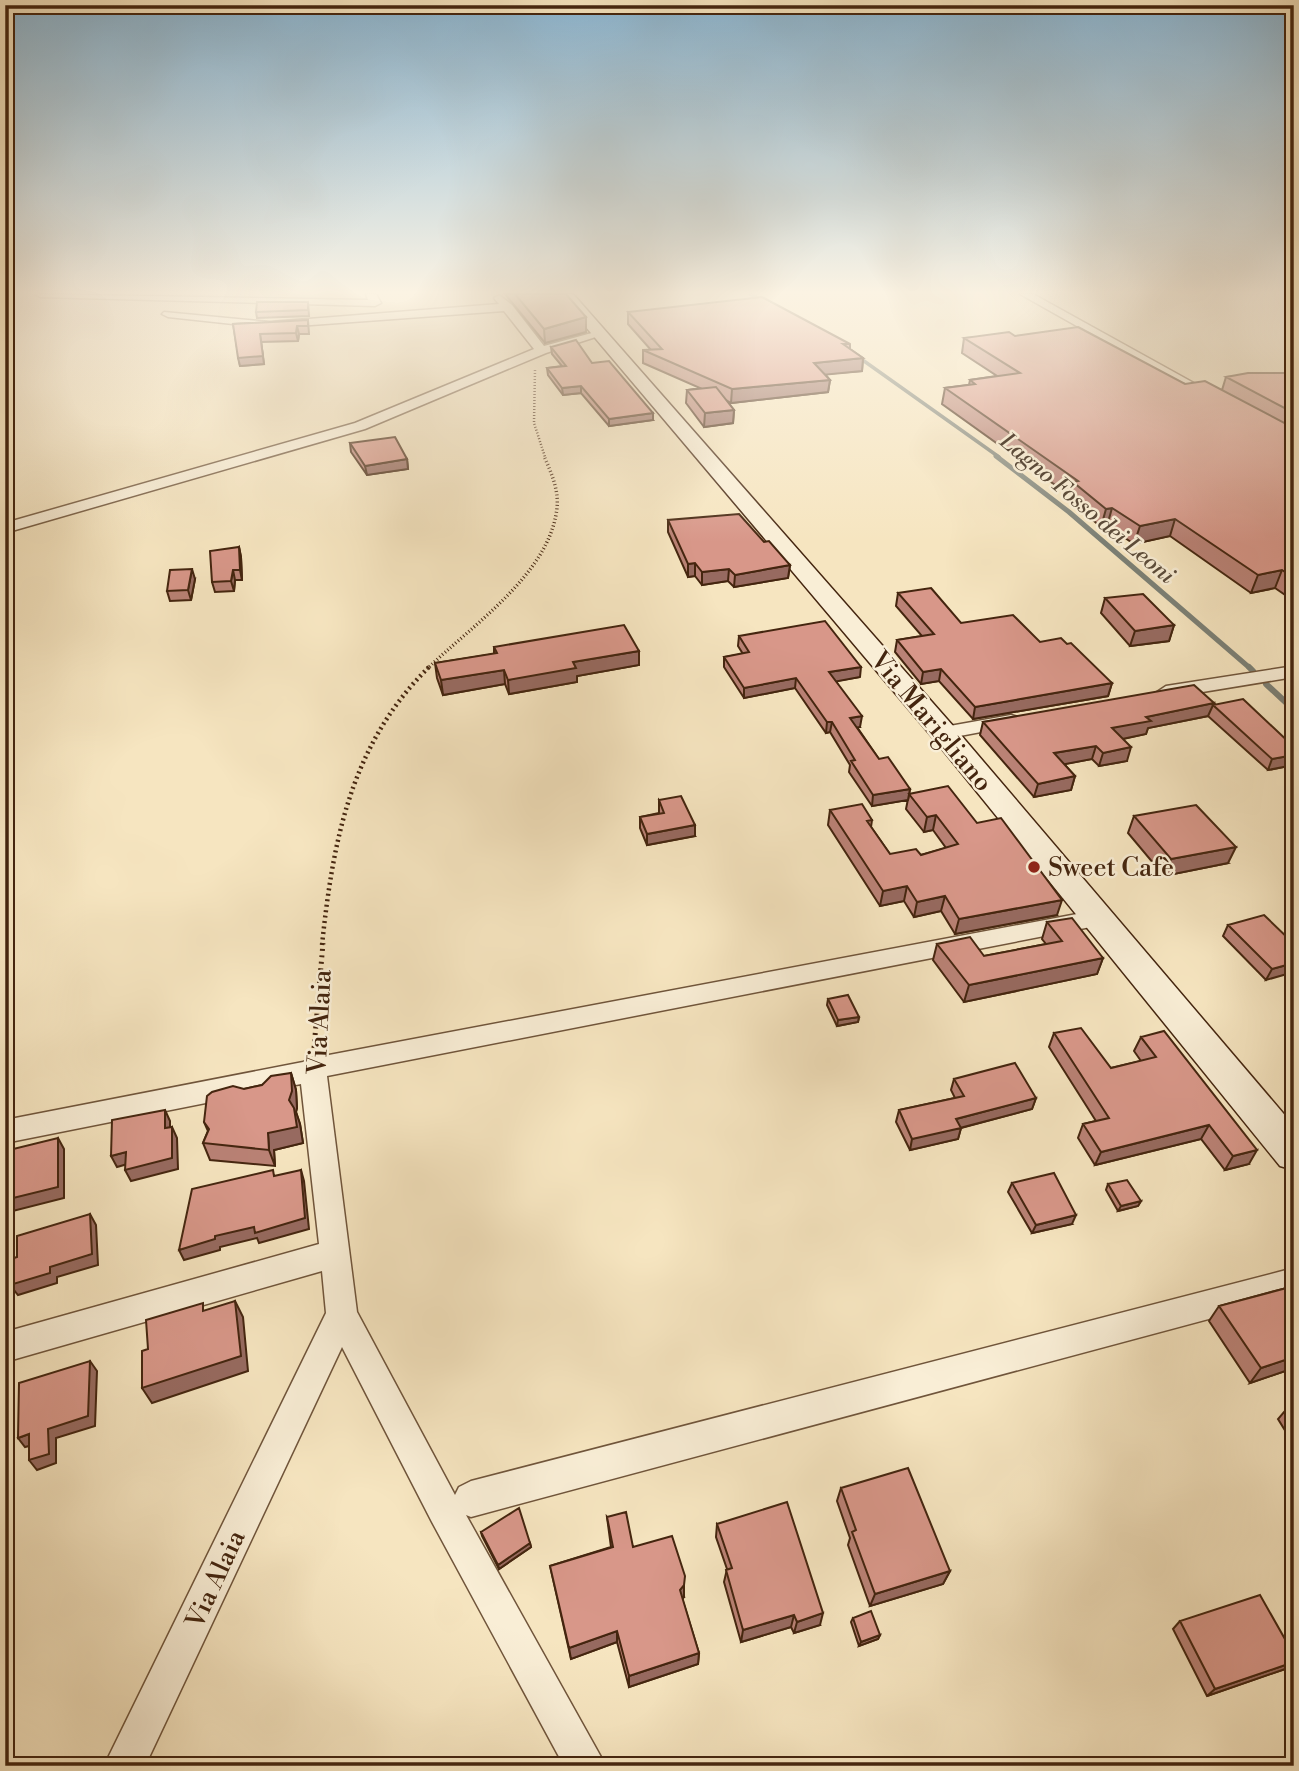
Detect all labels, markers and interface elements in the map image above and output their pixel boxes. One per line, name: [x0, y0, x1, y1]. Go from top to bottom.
water label: Lagno Fosso dei Leoni: [994, 427, 1181, 591]
street label: Via Marigliano: [863, 644, 999, 798]
place label: Sweet Cafè: [1048, 852, 1174, 884]
marker: Sweet Cafè: [1026, 859, 1042, 875]
street label: Via Alaia: [301, 968, 339, 1076]
street label: Via Alaia: [179, 1524, 253, 1635]

